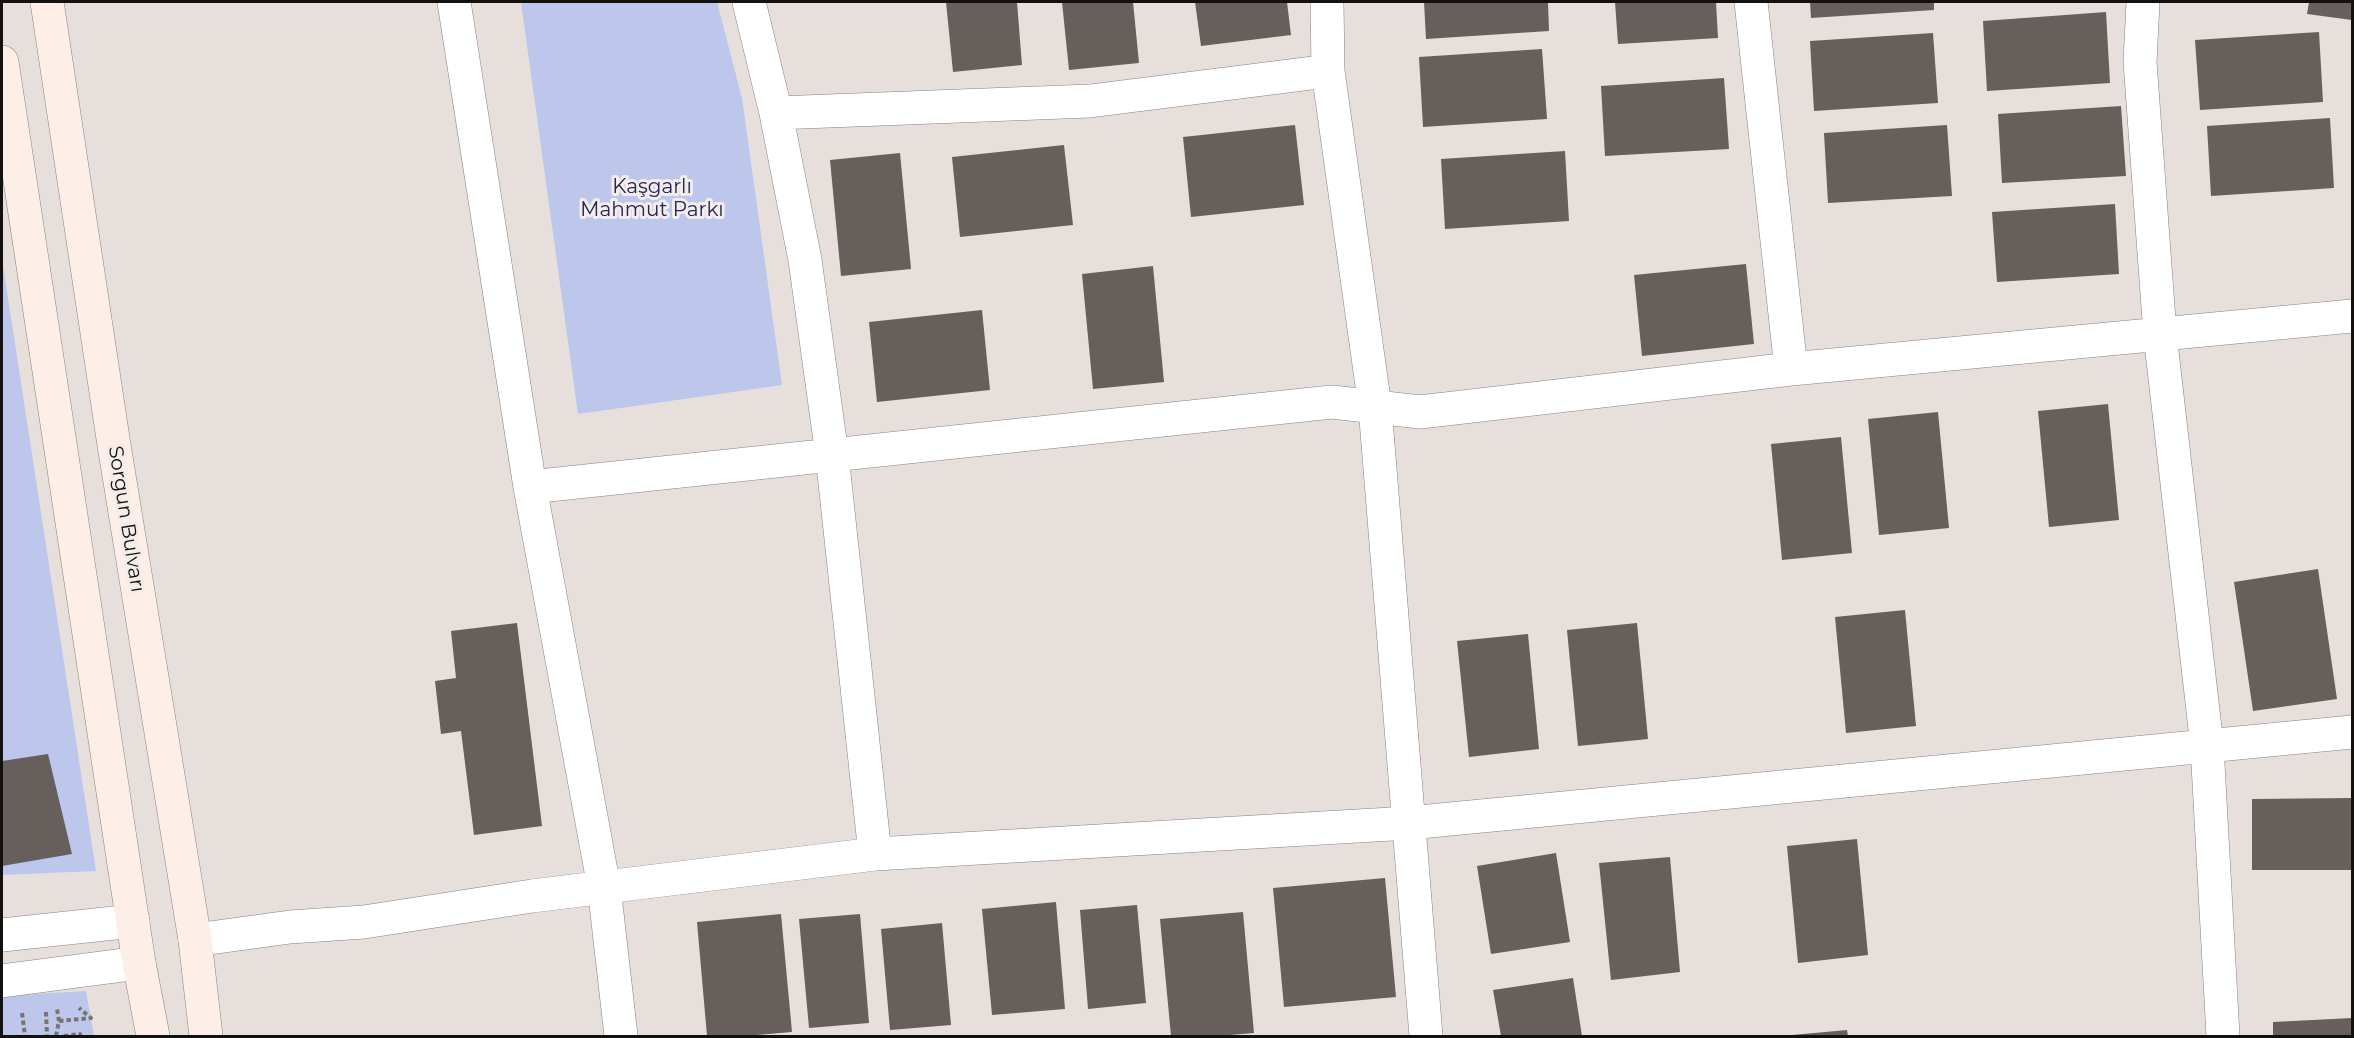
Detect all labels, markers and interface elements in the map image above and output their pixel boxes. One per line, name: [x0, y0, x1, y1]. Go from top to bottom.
park label: Kaşgarlı Mahmut Parkı: [580, 175, 724, 222]
street label: Sorgun Bulvarı: [103, 444, 149, 594]

